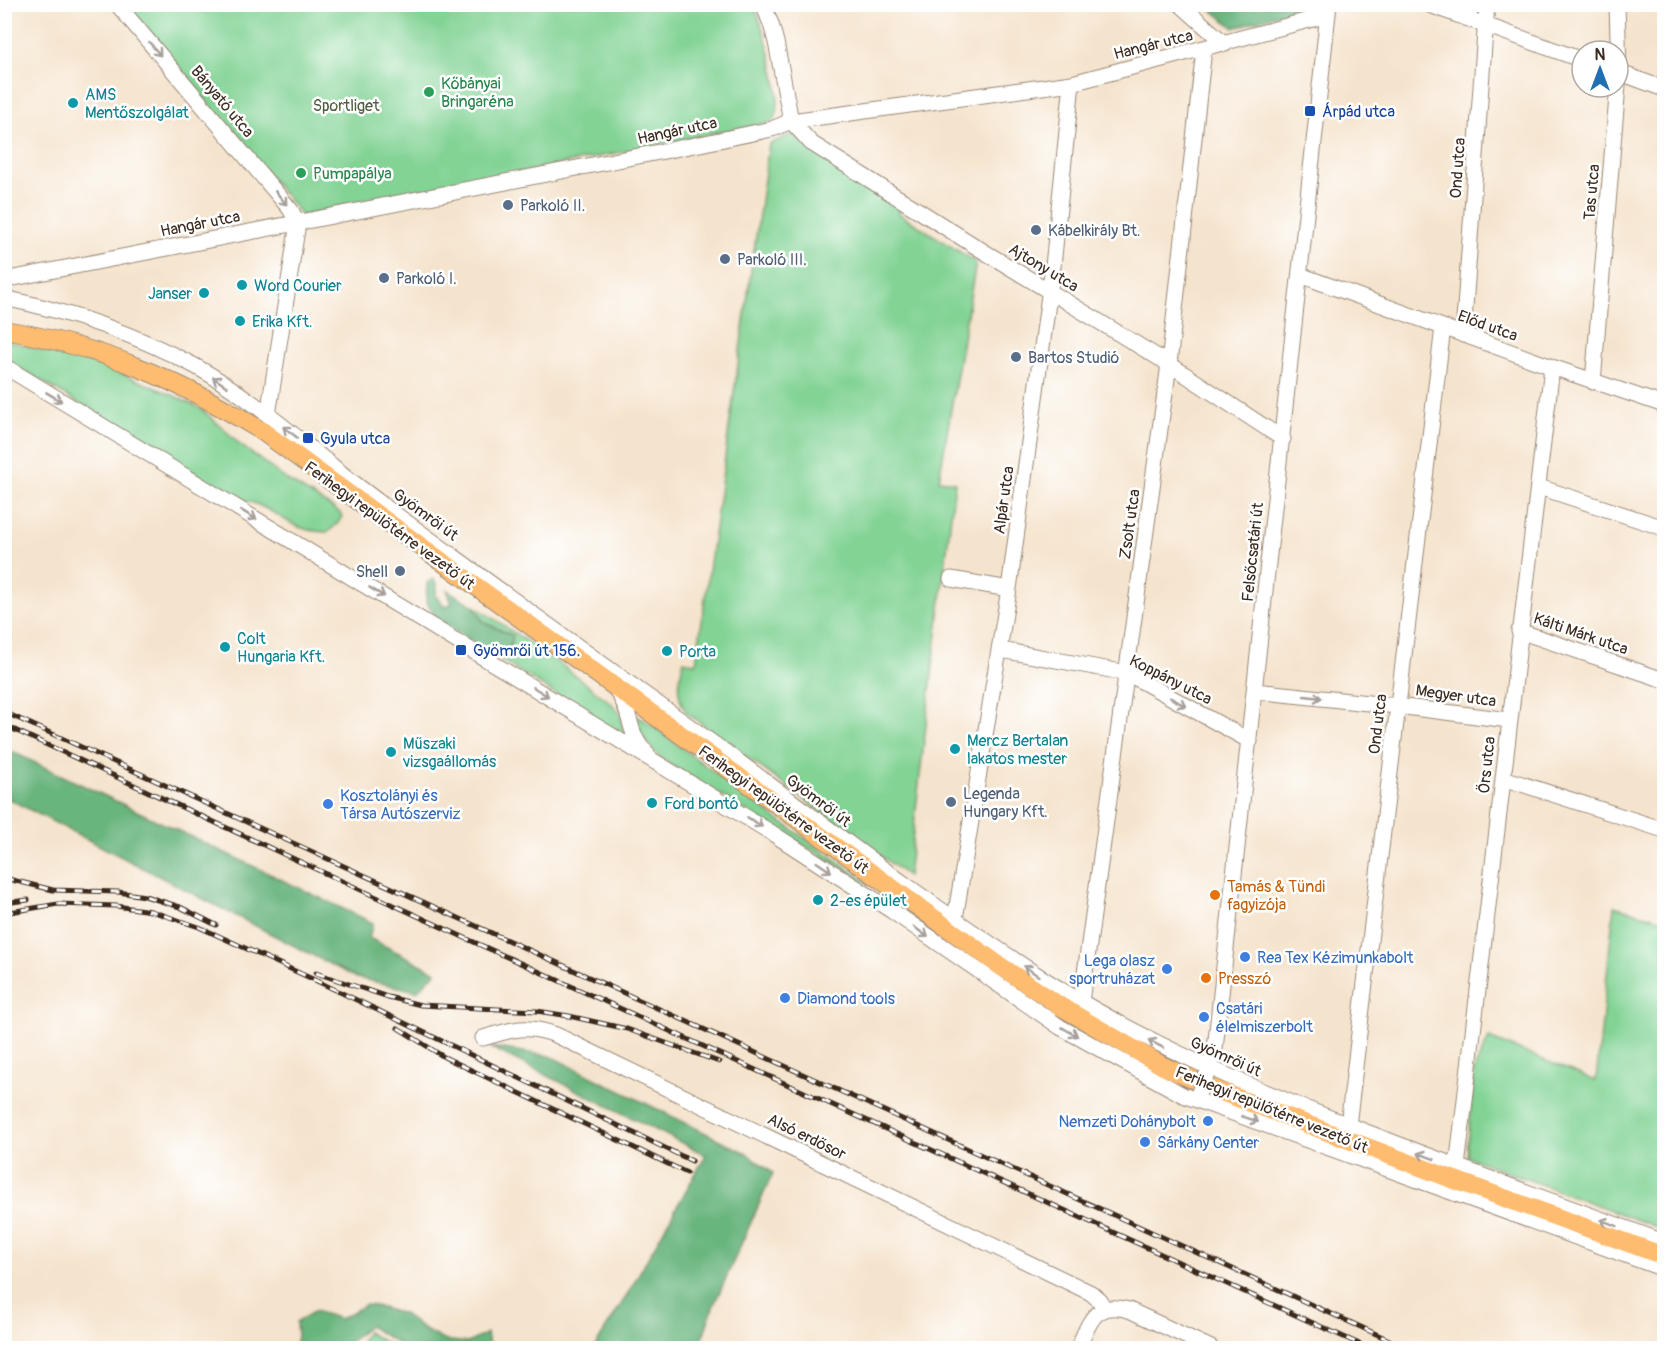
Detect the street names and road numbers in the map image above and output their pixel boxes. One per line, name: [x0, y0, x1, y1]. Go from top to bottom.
street label: Hangár utca: [1112, 25, 1195, 64]
street label: Bányató utca: [186, 62, 258, 142]
street label: Hangár utca: [636, 113, 719, 149]
street label: Ond utca: [1446, 137, 1470, 199]
street label: Tas utca: [1580, 163, 1604, 221]
street label: Hangár utca: [159, 206, 242, 242]
street label: Ajtony utca: [1005, 239, 1082, 297]
street label: Előd utca: [1455, 306, 1520, 346]
street label: Ferihegyi repülőtérre vezető út: [300, 457, 479, 595]
street label: Alpár utca: [989, 465, 1019, 535]
street label: Gyömrői út: [389, 484, 462, 546]
street label: Zsolt utca: [1115, 488, 1145, 560]
street label: Felsőcsatári út: [1238, 501, 1268, 603]
street label: Kálti Márk utca: [1531, 608, 1631, 659]
street label: Koppány utca: [1126, 651, 1215, 709]
street label: Megyer utca: [1414, 680, 1497, 712]
street label: Ond utca: [1364, 693, 1392, 755]
street label: Örs utca: [1474, 736, 1500, 795]
street label: Ferihegyi repülőtérre vezető út: [694, 741, 873, 879]
street label: Gyömrői út: [782, 770, 855, 832]
street label: Gyömrői út: [1187, 1032, 1265, 1082]
street label: Ferihegyi repülőtérre vezető út: [1172, 1062, 1371, 1158]
street label: Alsó erdősor: [764, 1109, 849, 1165]

